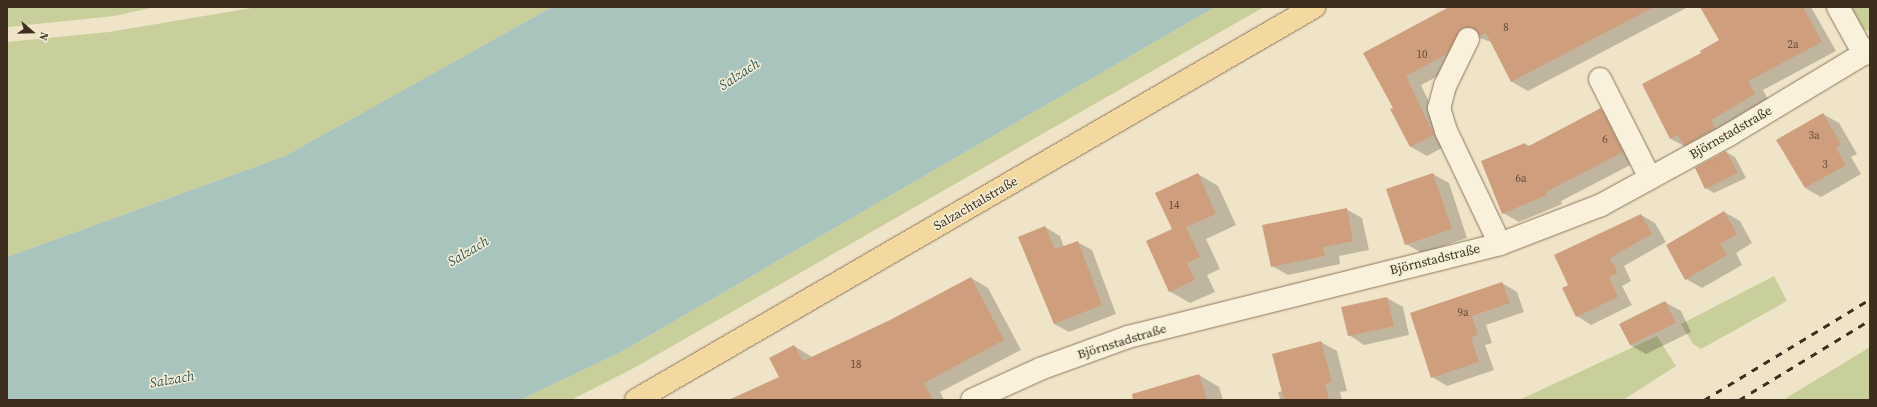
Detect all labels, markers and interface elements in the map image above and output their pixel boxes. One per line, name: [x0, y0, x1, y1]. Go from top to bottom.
north arrow: [12, 12, 52, 52]
house number: 8: [1503, 21, 1509, 35]
text: N: [35, 30, 52, 43]
house number: 2a: [1787, 38, 1799, 52]
house number: 10: [1417, 48, 1427, 62]
water label: Salzach: [716, 55, 762, 93]
street label: Björnstadstraße: [1687, 103, 1775, 163]
house number: 3a: [1808, 129, 1820, 143]
house number: 6: [1602, 133, 1608, 147]
house number: 3: [1822, 158, 1828, 172]
house number: 6a: [1515, 172, 1527, 186]
street label: Salzachtalstraße: [931, 174, 1021, 234]
house number: 14: [1169, 199, 1179, 213]
water label: Salzach: [444, 232, 492, 270]
street label: Björnstadstraße: [1388, 241, 1482, 279]
house number: 9a: [1457, 306, 1469, 320]
street label: Björnstadstraße: [1076, 321, 1168, 363]
house number: 18: [851, 358, 861, 372]
water label: Salzach: [148, 367, 196, 391]

